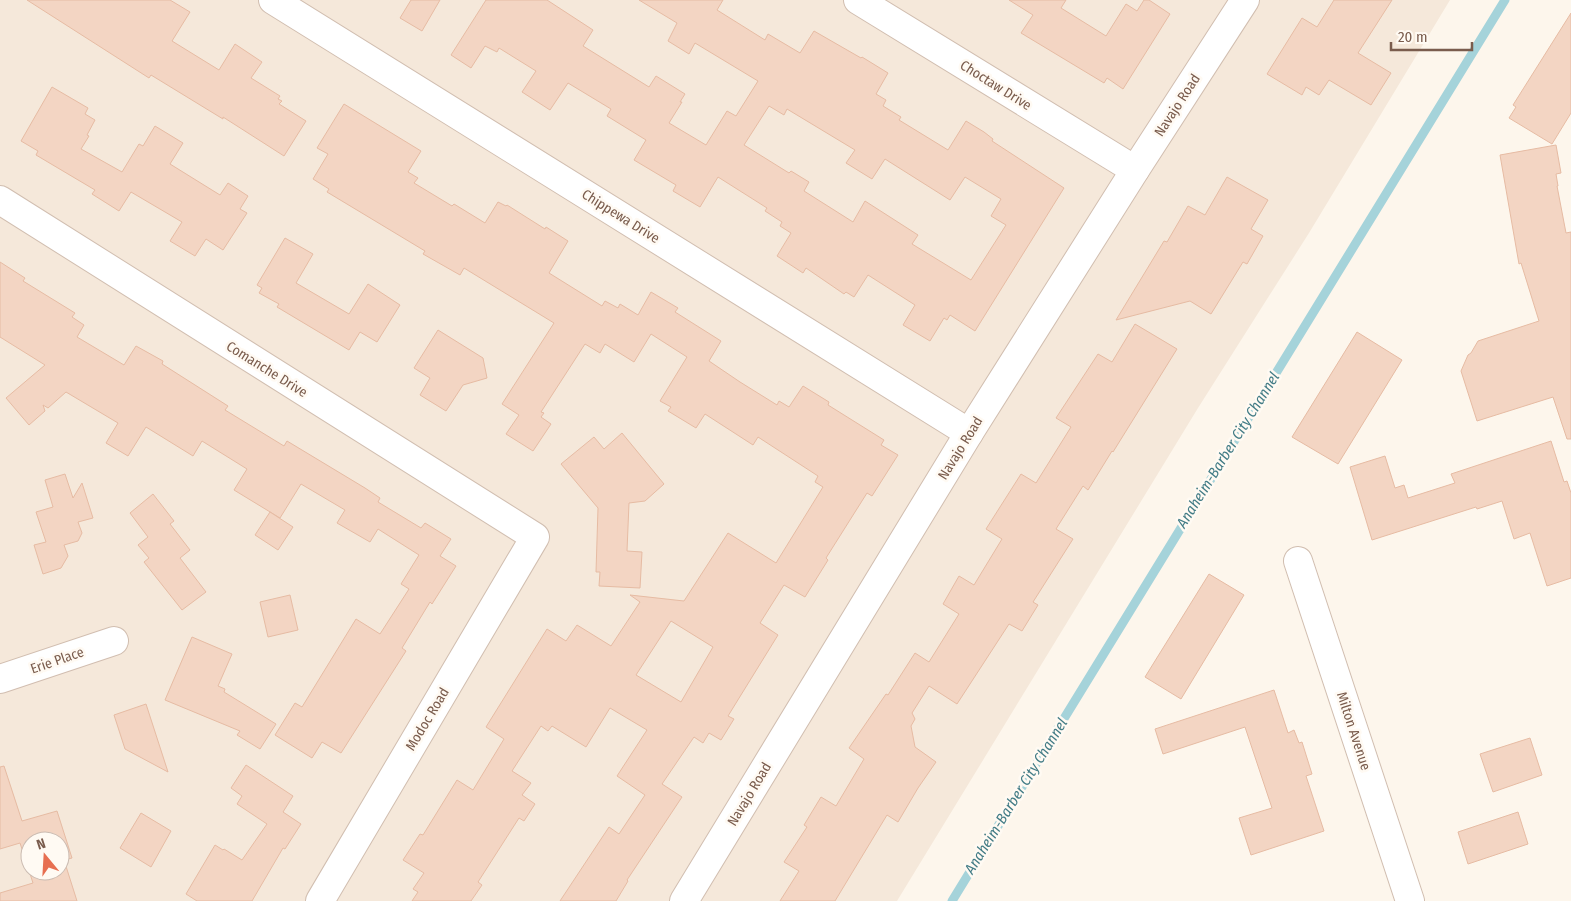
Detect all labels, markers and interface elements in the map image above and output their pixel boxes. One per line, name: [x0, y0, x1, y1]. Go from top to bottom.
scale bar: [1391, 20, 1472, 52]
text: 20 m: [1398, 28, 1428, 46]
street label: Choctaw Drive: [957, 57, 1035, 114]
street label: Navajo Road: [1151, 71, 1204, 140]
street label: Chippewa Drive: [579, 186, 663, 247]
street label: Comanche Drive: [223, 338, 310, 401]
water label: Anaheim-Barber City Channel: [1172, 369, 1283, 532]
street label: Navajo Road: [934, 414, 986, 483]
street label: Erie Place: [28, 643, 86, 678]
street label: Modoc Road: [402, 685, 453, 754]
street label: Milton Avenue: [1333, 690, 1374, 773]
water label: Anaheim-Barber City Channel: [960, 715, 1071, 878]
street label: Navajo Road: [724, 759, 775, 829]
north arrow: [20, 831, 70, 881]
text: N: [35, 835, 48, 853]

